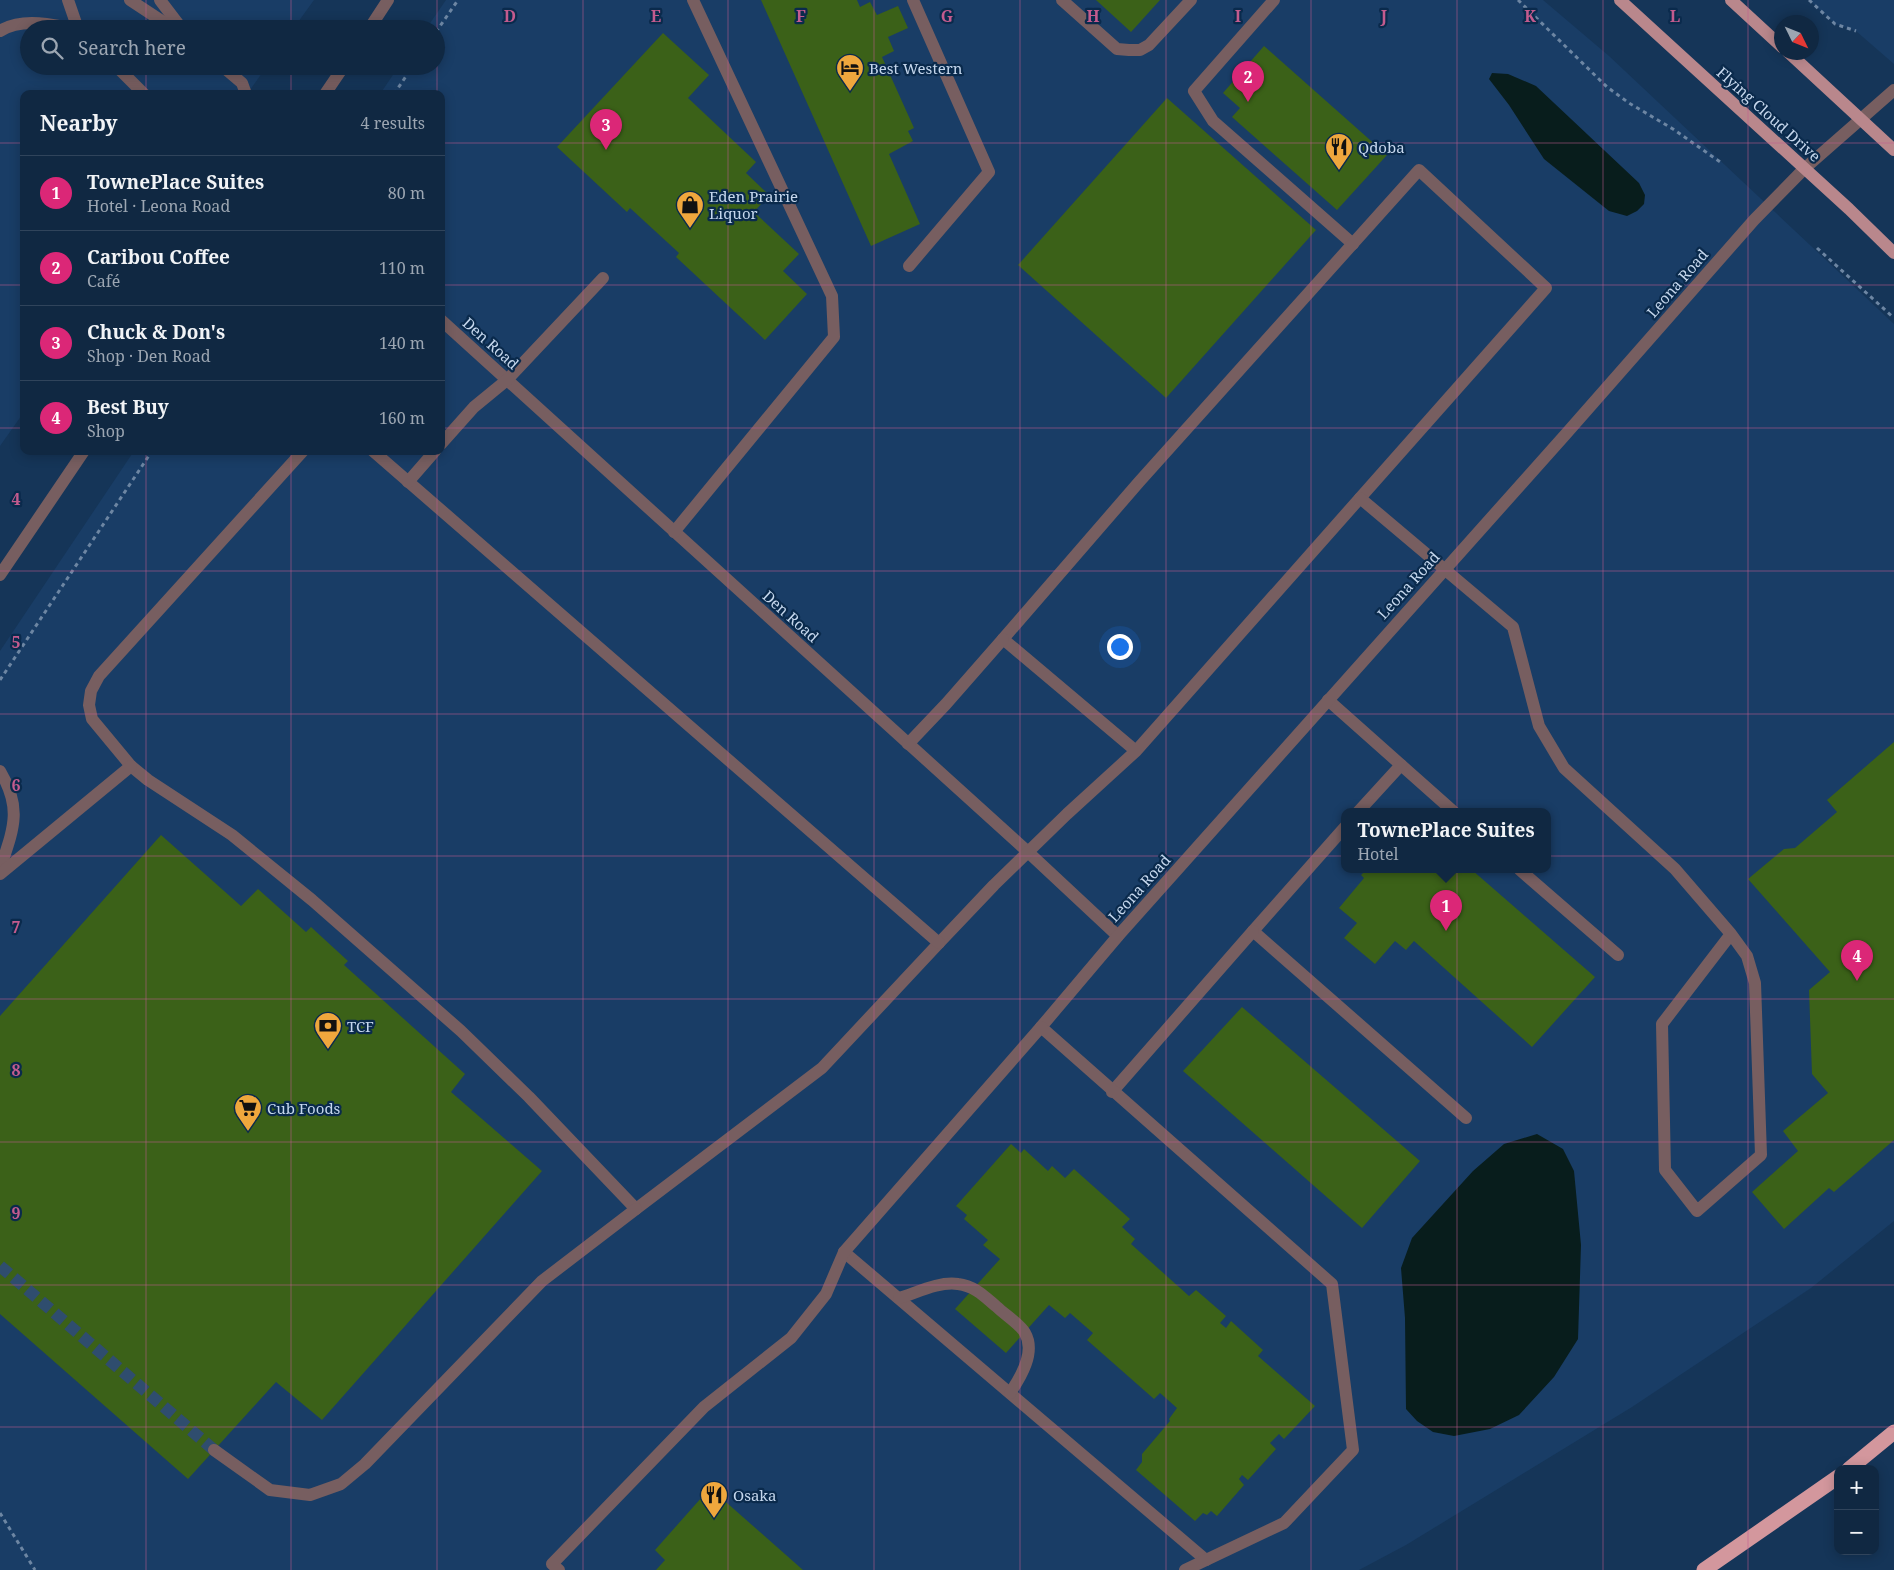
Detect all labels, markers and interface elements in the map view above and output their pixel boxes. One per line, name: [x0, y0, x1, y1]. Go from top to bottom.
text: D: [504, 5, 516, 27]
text: E: [651, 5, 661, 27]
text: F: [796, 5, 806, 27]
text: G: [941, 5, 953, 27]
text: H: [1086, 5, 1100, 27]
text: I: [1235, 5, 1241, 27]
text: J: [1380, 5, 1388, 27]
text: K: [1524, 5, 1536, 27]
text: L: [1670, 5, 1680, 27]
north arrow: [1774, 15, 1819, 60]
search box: [20, 20, 445, 75]
icon: search: [38, 34, 66, 62]
text: Search here: [78, 35, 186, 61]
hotel icon: Best Western: [835, 53, 865, 92]
place label: Best Western: [869, 58, 963, 78]
pin: 2: [1232, 61, 1264, 102]
street label: Flying Cloud Drive: [1713, 62, 1825, 166]
text: Nearby: [40, 109, 118, 137]
pin: 3: [590, 109, 622, 150]
text: 4 results: [361, 112, 425, 134]
restaurant icon: Qdoba: [1324, 132, 1354, 171]
place label: Qdoba: [1358, 137, 1405, 157]
text: TownePlace Suites: [87, 169, 264, 195]
text: 1: [51, 182, 61, 204]
text: 80 m: [388, 182, 425, 204]
place label: Eden Prairie Liquor: [709, 186, 798, 223]
shop icon: Eden Prairie Liquor: [675, 190, 705, 229]
text: Hotel · Leona Road: [87, 195, 230, 217]
text: Caribou Coffee: [87, 244, 230, 270]
street label: Leona Road: [1642, 245, 1712, 321]
text: 2: [51, 257, 61, 279]
text: 110 m: [379, 257, 425, 279]
text: Café: [87, 270, 120, 292]
street label: Den Road: [459, 313, 523, 373]
text: Chuck & Don's: [87, 319, 225, 345]
text: 3: [51, 332, 61, 354]
text: 140 m: [379, 332, 425, 354]
text: Shop · Den Road: [87, 345, 210, 367]
text: Best Buy: [87, 394, 169, 420]
text: 4: [51, 407, 61, 429]
text: 160 m: [379, 407, 425, 429]
text: Shop: [87, 420, 125, 442]
text: 4: [11, 488, 21, 510]
street label: Leona Road: [1372, 547, 1444, 623]
street label: Den Road: [759, 586, 823, 646]
text: 5: [11, 631, 21, 653]
your location: [1107, 634, 1133, 660]
text: 6: [11, 774, 21, 796]
popup: [1341, 808, 1551, 873]
text: TownePlace Suites: [1357, 817, 1535, 843]
text: Hotel: [1357, 843, 1398, 865]
street label: Leona Road: [1103, 850, 1175, 926]
pin: 1: [1430, 890, 1462, 931]
text: 7: [11, 916, 21, 938]
pin: 4: [1841, 940, 1873, 981]
bank icon: TCF: [313, 1011, 343, 1050]
place label: TCF: [347, 1016, 374, 1036]
text: 8: [11, 1059, 21, 1081]
supermarket icon: Cub Foods: [233, 1093, 263, 1132]
place label: Cub Foods: [267, 1098, 341, 1118]
text: 9: [11, 1202, 21, 1224]
map controls: [1834, 1465, 1879, 1555]
button: +: [1834, 1465, 1879, 1510]
restaurant icon: Osaka: [699, 1480, 729, 1519]
place label: Osaka: [733, 1485, 777, 1505]
button: −: [1834, 1510, 1879, 1555]

